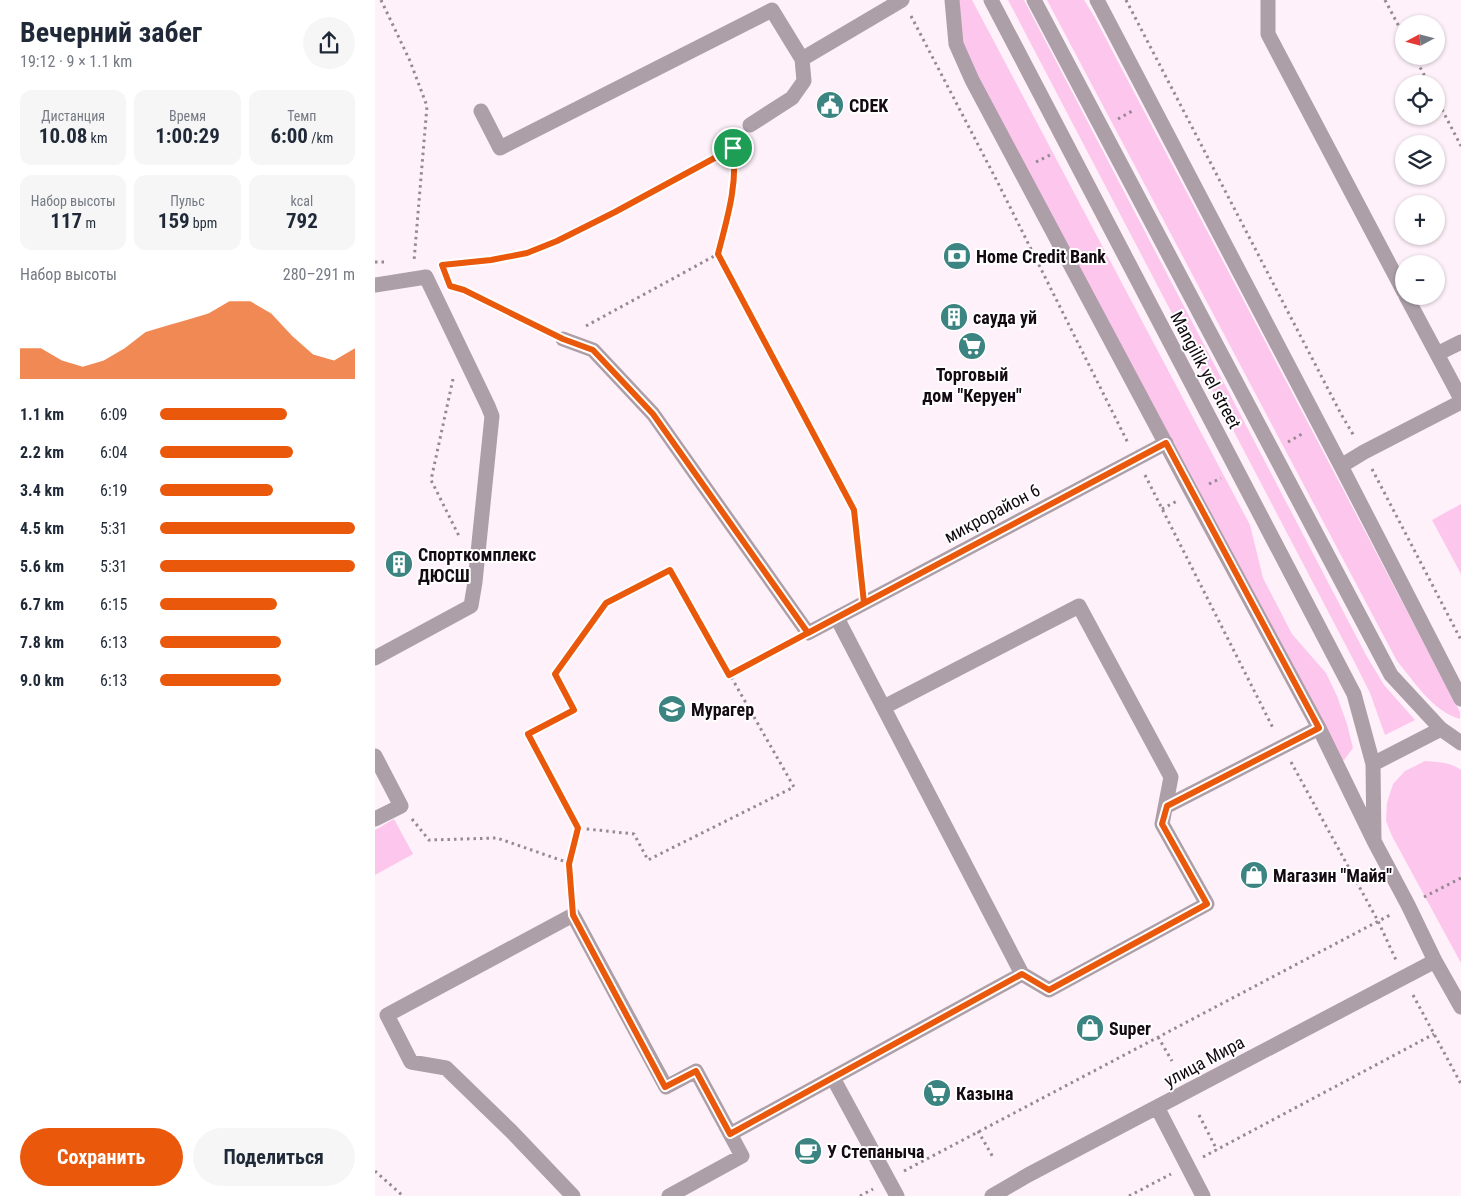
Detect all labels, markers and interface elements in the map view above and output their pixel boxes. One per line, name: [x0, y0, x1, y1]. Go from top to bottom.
north arrow: [1395, 15, 1445, 65]
map controls: [1395, 15, 1445, 305]
text: Вечерний забег: [20, 16, 202, 49]
button: share: [303, 17, 355, 69]
text: 19:12 · 9 × 1.1 km: [20, 52, 132, 71]
button: locate: [1395, 75, 1445, 125]
public building icon: CDEK: [815, 90, 845, 120]
place label: CDEK: [849, 95, 889, 116]
text: Дистанция: [41, 108, 105, 124]
text: Время: [169, 108, 206, 124]
text: Темп: [287, 108, 317, 124]
text: 10.08: [39, 124, 87, 148]
text: 1:00:29: [155, 124, 220, 148]
text: 6:00: [270, 124, 308, 148]
pin: [712, 127, 754, 169]
text: km: [87, 130, 107, 146]
text: /km: [308, 130, 333, 146]
icon: arrive: [719, 134, 747, 162]
button: layers: [1395, 135, 1445, 185]
text: Набор высоты: [31, 193, 116, 209]
text: Пульс: [170, 193, 205, 209]
text: kcal: [291, 193, 313, 209]
button: +: [1395, 195, 1445, 245]
text: 117: [50, 209, 82, 233]
text: 159: [158, 209, 190, 233]
text: 792: [286, 209, 318, 233]
text: m: [82, 215, 96, 231]
text: bpm: [190, 215, 217, 231]
bank icon: Home Credit Bank: [942, 241, 972, 271]
place label: Home Credit Bank: [976, 246, 1106, 267]
button: −: [1395, 255, 1445, 305]
text: Набор высоты: [20, 265, 117, 284]
text: 280–291 m: [283, 265, 355, 284]
building icon: сауда уй: [939, 302, 969, 332]
place label: сауда уй: [973, 307, 1037, 328]
street label: Mangilik yel street: [1166, 308, 1246, 432]
supermarket icon: Торговый дом "Керуен": [957, 331, 987, 361]
place label: Торговый дом "Керуен": [922, 364, 1022, 406]
text: 1.1 km: [20, 405, 64, 424]
text: 6:09: [100, 405, 127, 424]
text: 2.2 km: [20, 443, 64, 462]
text: 6:04: [100, 443, 127, 462]
street label: микрорайон 6: [941, 479, 1043, 547]
text: 3.4 km: [20, 481, 64, 500]
text: 6:19: [100, 481, 127, 500]
text: 4.5 km: [20, 519, 64, 538]
text: 5:31: [100, 519, 127, 538]
place label: Спорткомплекс ДЮСШ: [418, 544, 536, 586]
building icon: Спорткомплекс ДЮСШ: [384, 549, 414, 579]
text: 5.6 km: [20, 557, 64, 576]
text: 5:31: [100, 557, 127, 576]
text: 6.7 km: [20, 595, 64, 614]
text: 6:15: [100, 595, 127, 614]
text: 7.8 km: [20, 633, 64, 652]
text: 6:13: [100, 633, 127, 652]
text: 9.0 km: [20, 671, 64, 690]
text: 6:13: [100, 671, 127, 690]
school or university icon: Мурагер: [657, 694, 687, 724]
place label: Мурагер: [691, 699, 754, 720]
shop icon: Магазин "Майя": [1239, 860, 1269, 890]
place label: Магазин "Майя": [1273, 865, 1392, 886]
shop icon: Super: [1075, 1013, 1105, 1043]
place label: Super: [1109, 1018, 1151, 1039]
street label: улица Мира: [1160, 1031, 1248, 1091]
supermarket icon: Казына: [922, 1078, 952, 1108]
place label: Казына: [956, 1083, 1013, 1104]
button: Сохранить: [20, 1128, 183, 1186]
button: Поделиться: [193, 1128, 355, 1186]
cafe icon: У Степаныча: [793, 1136, 823, 1166]
place label: У Степаныча: [827, 1141, 924, 1162]

